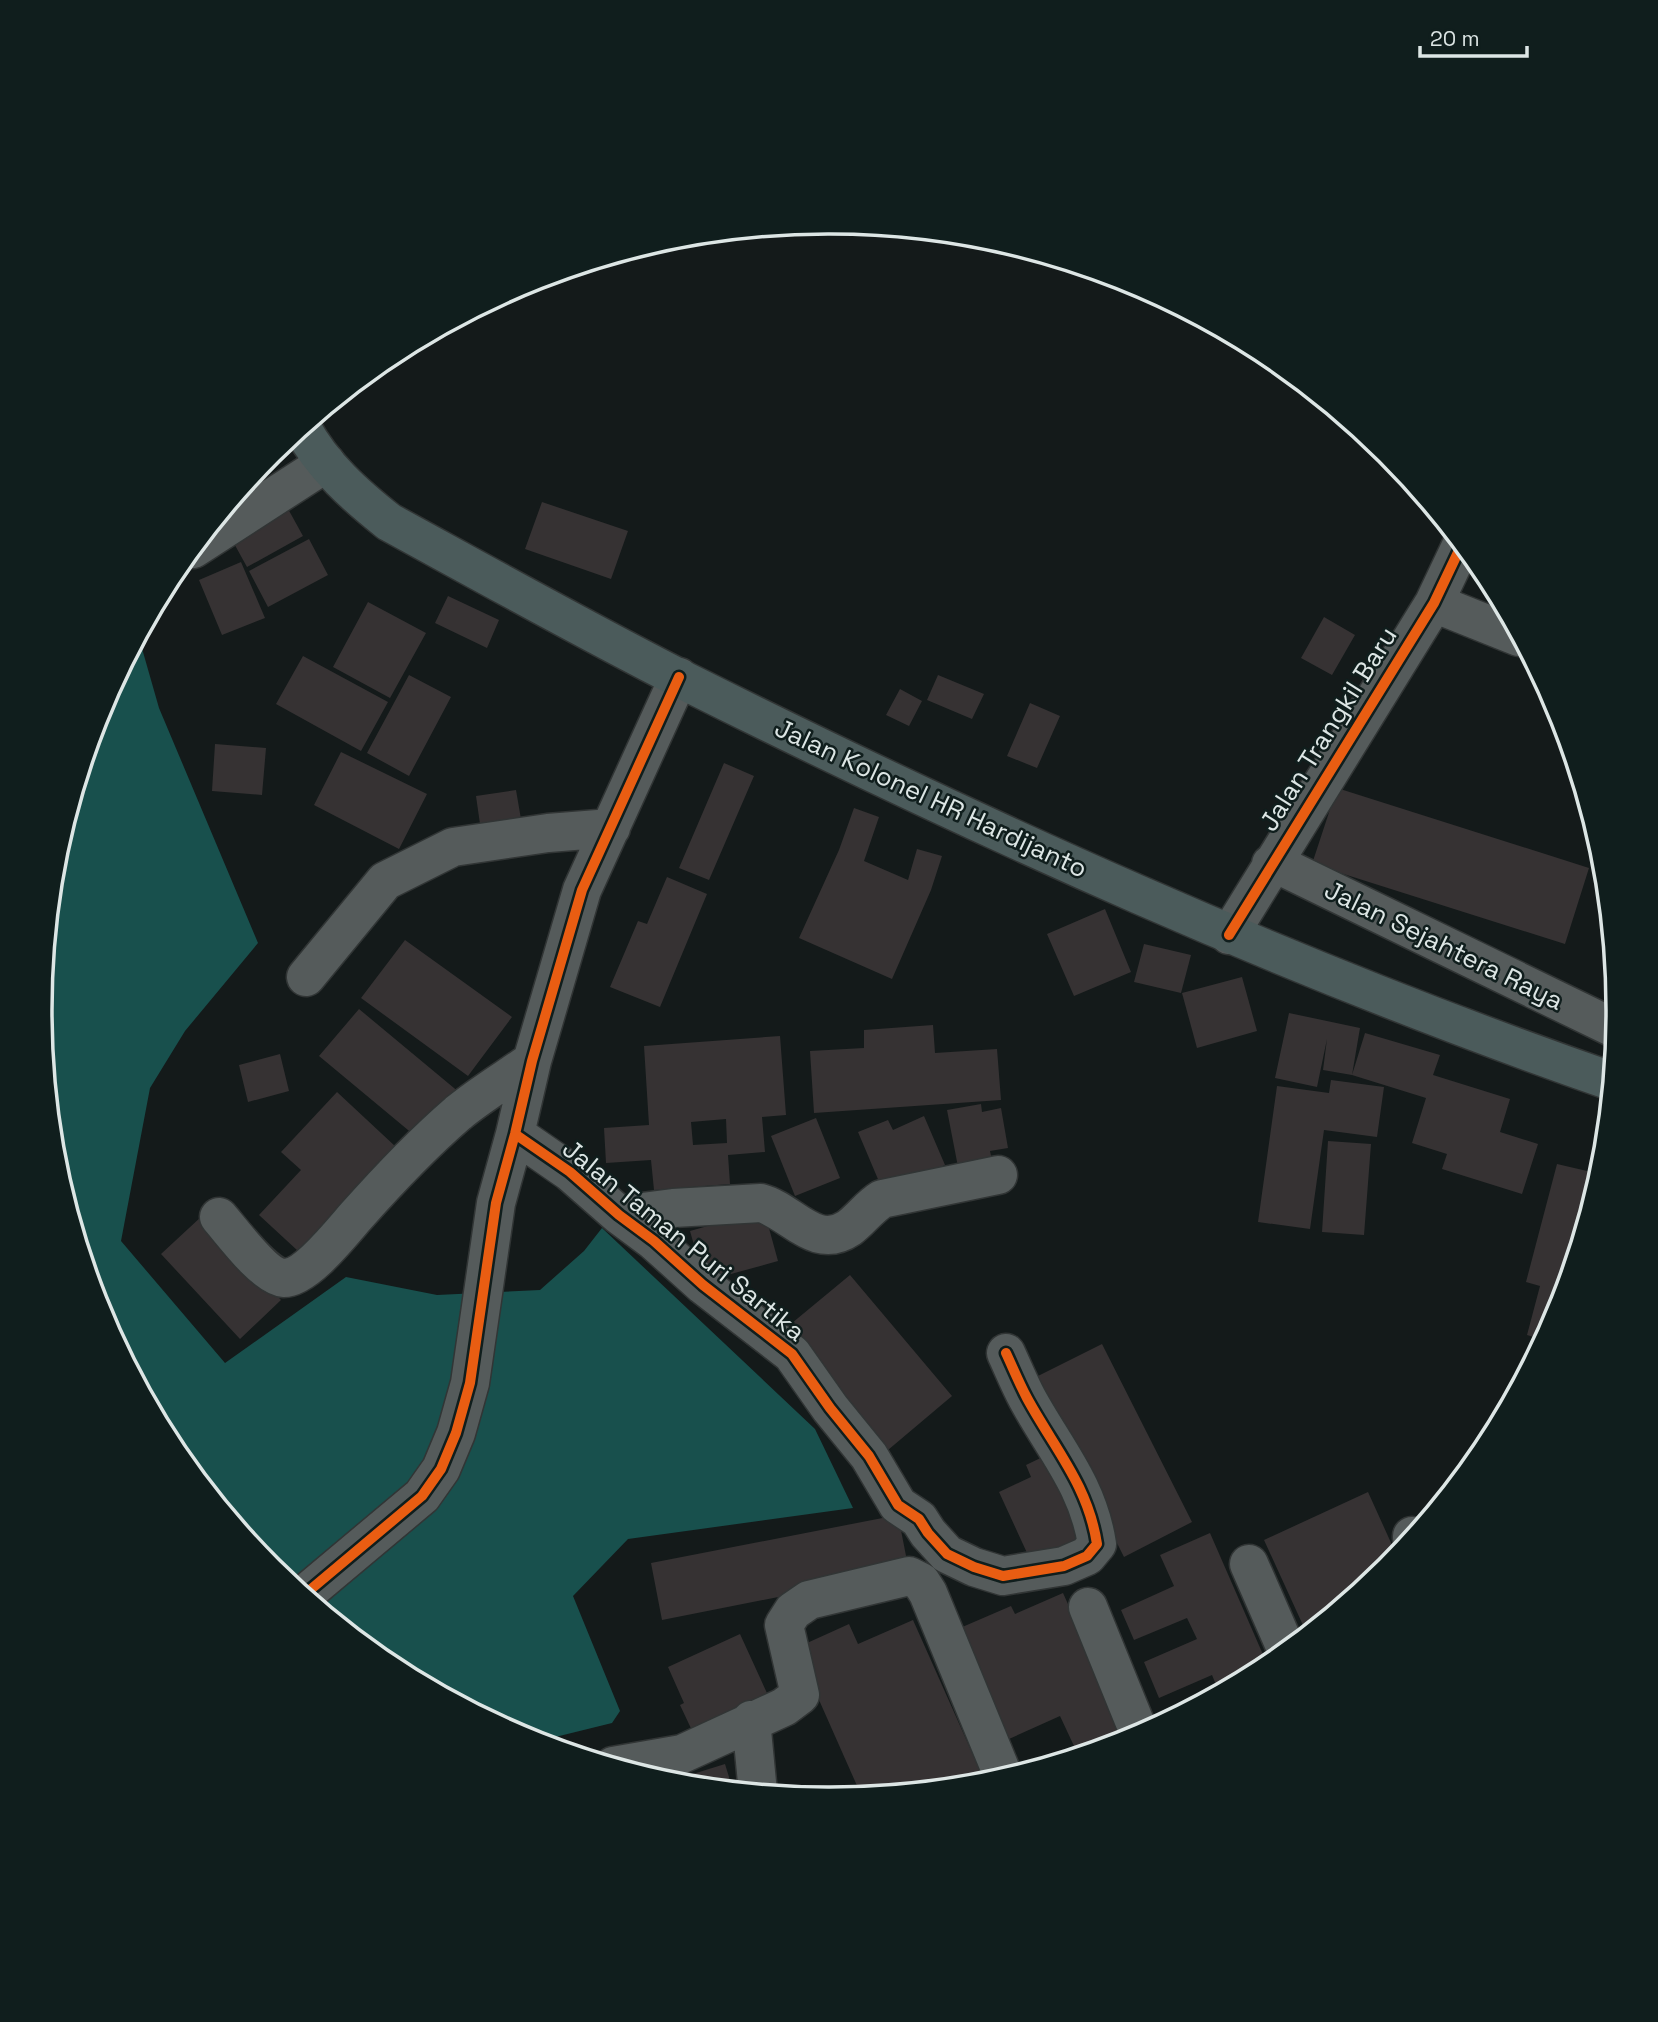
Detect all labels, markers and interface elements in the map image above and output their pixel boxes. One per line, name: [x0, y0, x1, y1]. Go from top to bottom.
scale bar: [1420, 14, 1527, 58]
text: 20 m: [1430, 25, 1480, 52]
street label: Jalan Trangkil Baru: [1251, 621, 1405, 837]
street label: Jalan Kolonel HR Hardijanto: [769, 711, 1093, 885]
street label: Jalan Sejahtera Raya: [1319, 872, 1569, 1018]
street label: Jalan Taman Puri Sartika: [556, 1131, 812, 1349]

